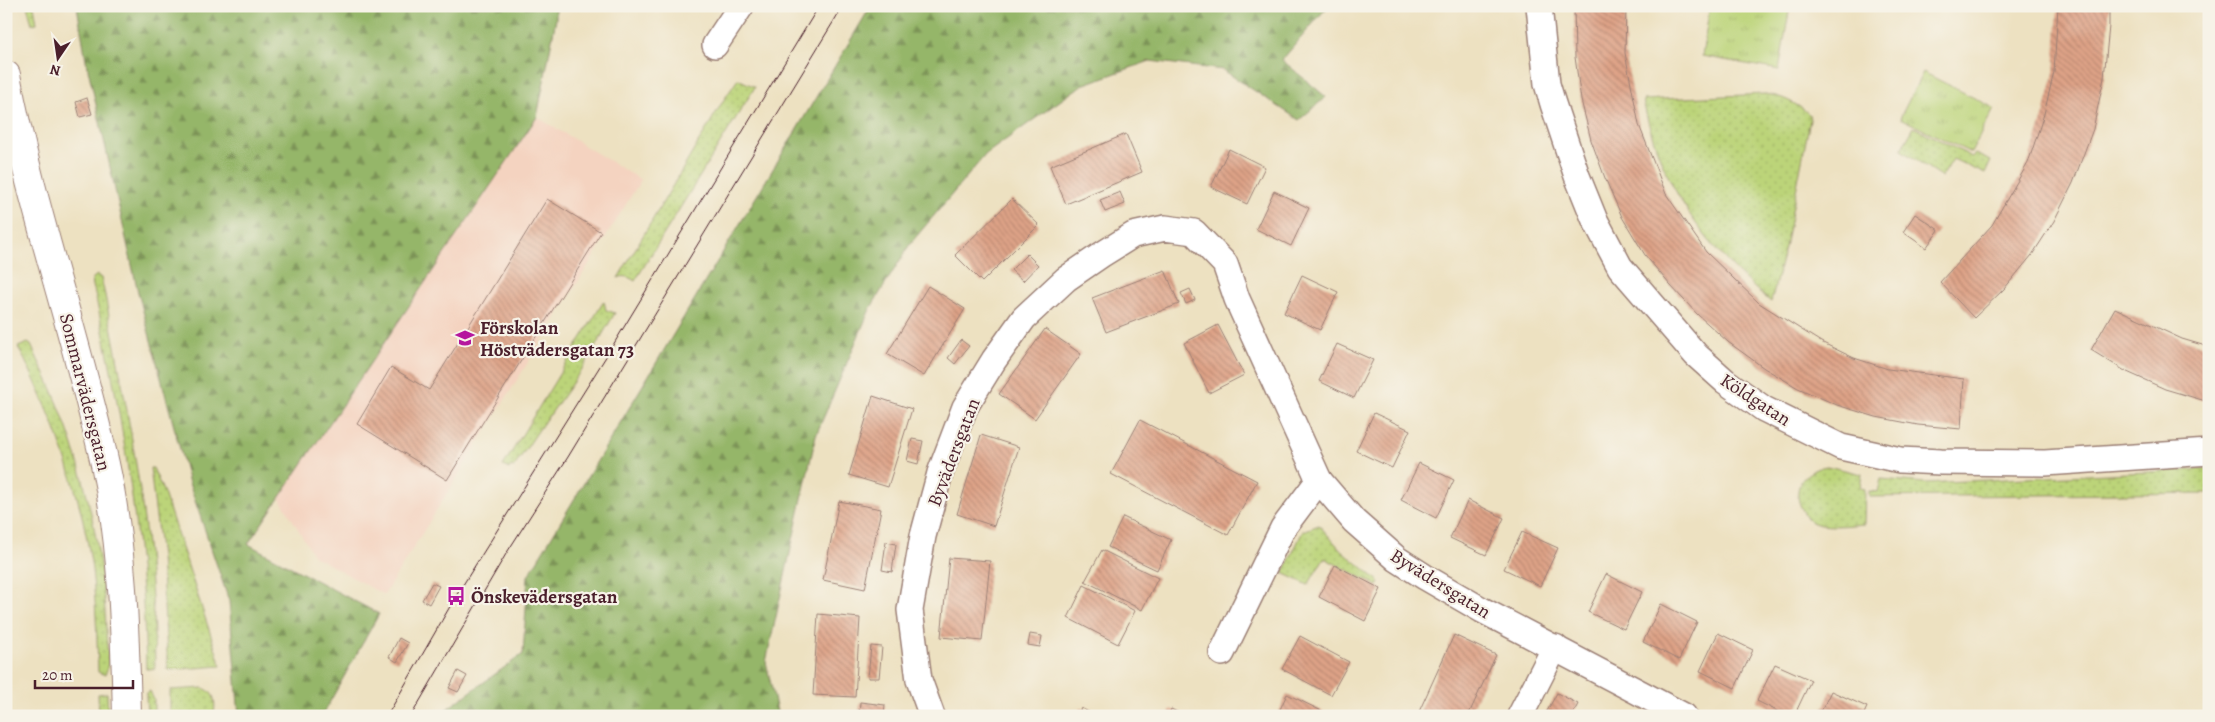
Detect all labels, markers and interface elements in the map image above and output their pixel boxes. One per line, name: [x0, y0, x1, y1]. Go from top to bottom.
north arrow: [32, 32, 82, 82]
text: N: [48, 60, 62, 81]
street label: Sommarvädersgatan: [53, 311, 117, 474]
place label: Förskolan Höstvädersgatan 73: [480, 315, 634, 363]
school or university icon: Förskolan Höstvädersgatan 73: [454, 327, 476, 349]
street label: Köldgatan: [1715, 367, 1796, 432]
street label: Byvädersgatan: [921, 395, 986, 510]
street label: Byvädersgatan: [1385, 543, 1496, 625]
place label: Önskevädersgatan: [471, 584, 618, 610]
bus stop icon: Önskevädersgatan: [445, 585, 467, 607]
scale bar: [35, 657, 132, 689]
text: 20 m: [42, 665, 73, 685]

